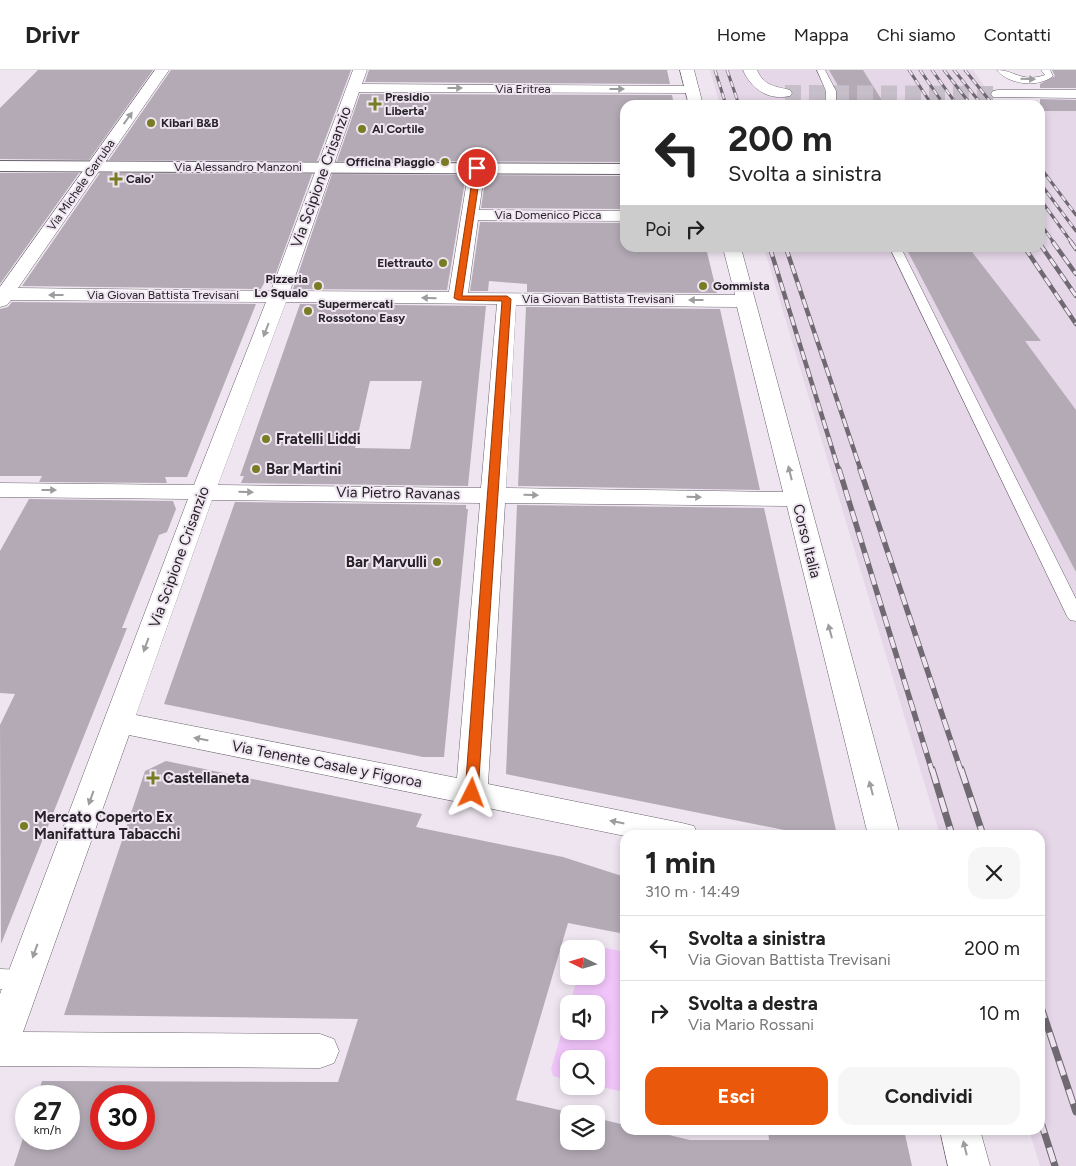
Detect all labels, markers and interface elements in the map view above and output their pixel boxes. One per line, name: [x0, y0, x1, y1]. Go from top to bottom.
text: Drivr: [25, 20, 80, 49]
text: Home: [717, 24, 766, 46]
text: Mappa: [794, 24, 849, 46]
text: Chi siamo: [877, 24, 956, 46]
text: Contatti: [984, 24, 1051, 46]
one-way arrow: [1020, 75, 1036, 83]
street label: Via Eritrea: [495, 82, 551, 96]
one-way arrow: [447, 85, 463, 93]
one-way arrow: [609, 85, 625, 93]
place label: Presidio Liberta': [385, 90, 429, 118]
marker: Presidio Liberta': [369, 98, 381, 110]
street label: Via Scipione Crisanzio: [287, 104, 355, 250]
one-way arrow: [123, 111, 133, 124]
place label: Kibari B&B: [161, 116, 219, 130]
marker: Kibari B&B: [145, 117, 157, 129]
text: 200 m: [728, 118, 832, 160]
icon: left: [645, 120, 710, 185]
place label: Al Cortile: [372, 122, 425, 136]
marker: Al Cortile: [356, 123, 368, 135]
street label: Via Michele Garruba: [44, 137, 118, 233]
pin: [456, 147, 498, 189]
icon: arrive: [463, 154, 491, 182]
place label: Officina Piaggio: [346, 155, 435, 169]
marker: Officina Piaggio: [439, 156, 451, 168]
street label: Via Alessandro Manzoni: [174, 160, 302, 174]
text: Svolta a sinistra: [728, 160, 882, 187]
place label: Calo': [126, 172, 154, 186]
marker: Calo': [110, 173, 122, 185]
street label: Via Domenico Picca: [495, 208, 601, 222]
icon: right: [681, 215, 709, 243]
text: Poi: [645, 218, 671, 241]
place label: Elettrauto: [377, 256, 433, 270]
marker: Elettrauto: [437, 257, 449, 269]
place label: Pizzeria Lo Squalo: [254, 272, 308, 300]
place label: Gommista: [713, 279, 770, 293]
marker: Pizzeria Lo Squalo: [312, 280, 324, 292]
marker: Gommista: [697, 280, 709, 292]
street label: Via Giovan Battista Trevisani: [87, 288, 239, 302]
one-way arrow: [48, 291, 64, 299]
street label: Via Giovan Battista Trevisani: [522, 292, 674, 306]
one-way arrow: [421, 294, 437, 302]
one-way arrow: [688, 296, 704, 304]
place label: Supermercati Rossotono Easy: [318, 297, 405, 325]
marker: Supermercati Rossotono Easy: [302, 305, 314, 317]
one-way arrow: [262, 322, 269, 337]
place label: Fratelli Liddi: [276, 430, 361, 448]
marker: Fratelli Liddi: [260, 433, 272, 445]
place label: Bar Martini: [266, 460, 341, 478]
marker: Bar Martini: [250, 463, 262, 475]
one-way arrow: [786, 466, 794, 481]
street label: Via Pietro Ravanas: [336, 483, 460, 503]
street label: Via Scipione Crisanzio: [145, 484, 213, 630]
one-way arrow: [41, 487, 57, 495]
one-way arrow: [238, 488, 254, 496]
one-way arrow: [523, 491, 539, 499]
one-way arrow: [686, 493, 702, 501]
street label: Corso Italia: [789, 502, 825, 580]
place label: Bar Marvulli: [346, 553, 427, 571]
marker: Bar Marvulli: [431, 556, 443, 568]
one-way arrow: [826, 623, 834, 638]
one-way arrow: [142, 638, 150, 653]
one-way arrow: [193, 735, 208, 743]
street label: Via Tenente Casale y Figoroa: [230, 737, 424, 791]
position arrow: [445, 766, 497, 818]
place label: Castellaneta: [163, 769, 249, 787]
marker: Castellaneta: [147, 772, 159, 784]
one-way arrow: [867, 780, 875, 795]
one-way arrow: [87, 791, 95, 806]
place label: Mercato Coperto Ex Manifattura Tabacchi: [34, 808, 180, 843]
one-way arrow: [610, 818, 625, 826]
marker: Mercato Coperto Ex Manifattura Tabacchi: [18, 820, 30, 832]
text: 1 min: [645, 844, 716, 881]
button: close: [968, 847, 1020, 899]
text: 310 m · 14:49: [645, 882, 740, 901]
text: Svolta a sinistra: [688, 927, 826, 950]
icon: left: [645, 934, 673, 962]
text: 200 m: [964, 937, 1020, 960]
north arrow: [560, 940, 605, 985]
map controls: [560, 940, 605, 1150]
one-way arrow: [31, 943, 38, 958]
text: Via Giovan Battista Trevisani: [688, 950, 891, 969]
text: Svolta a destra: [688, 992, 818, 1015]
button: sound: [560, 995, 605, 1040]
icon: right: [645, 999, 673, 1027]
text: 10 m: [979, 1002, 1020, 1025]
text: Via Mario Rossani: [688, 1015, 814, 1034]
button: search: [560, 1050, 605, 1095]
button: Esci: [645, 1067, 828, 1125]
button: Condividi: [838, 1067, 1020, 1125]
speed limit sign: 30: [90, 1085, 155, 1150]
text: 27: [33, 1096, 62, 1126]
button: layers: [560, 1105, 605, 1150]
text: km/h: [34, 1123, 61, 1137]
one-way arrow: [961, 1140, 969, 1156]

